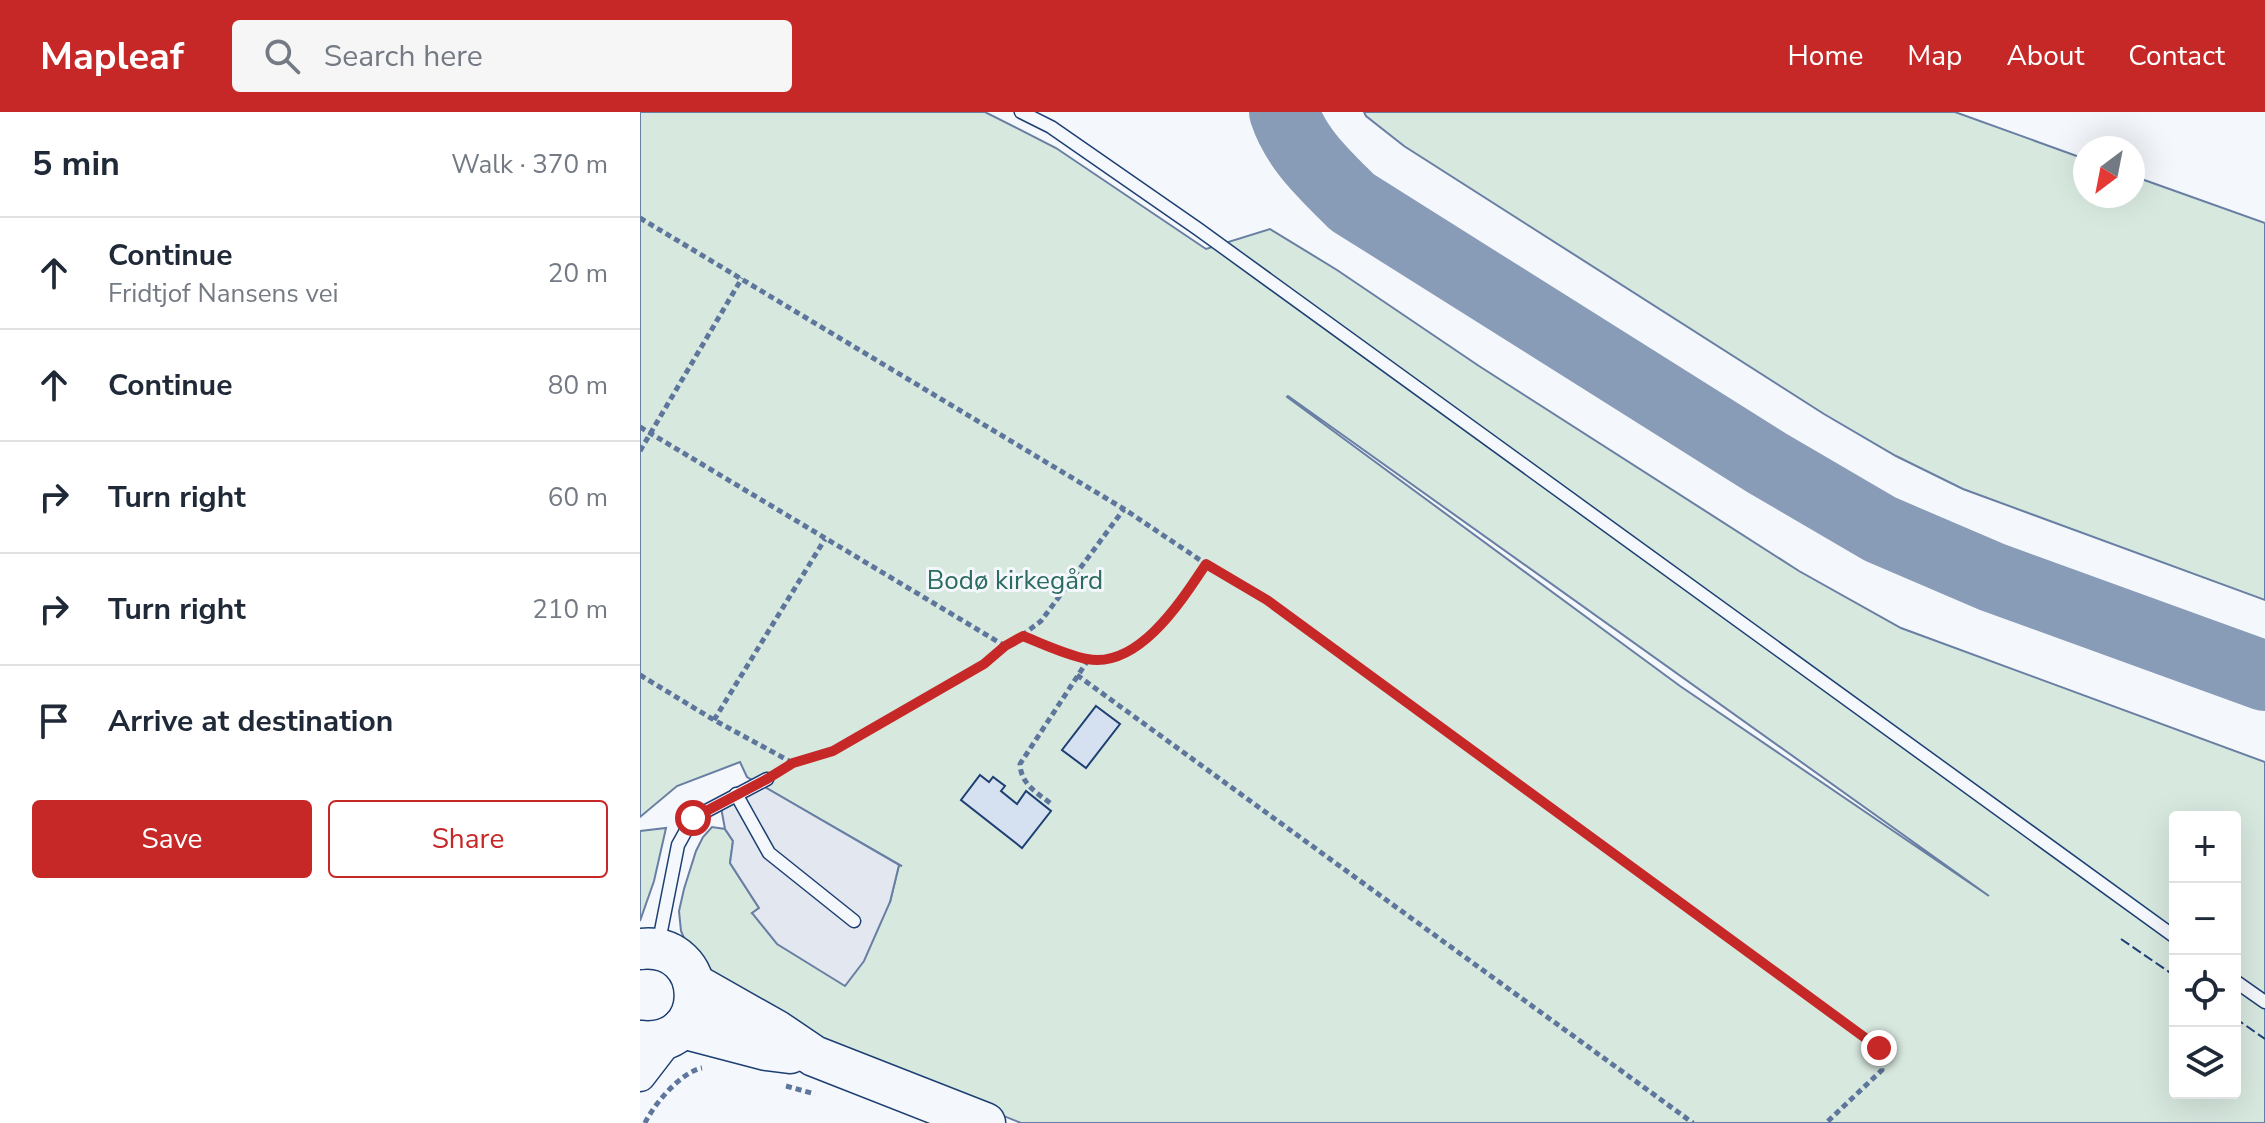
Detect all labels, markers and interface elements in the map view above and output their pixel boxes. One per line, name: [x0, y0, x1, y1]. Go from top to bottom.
search box: [232, 20, 792, 92]
text: Mapleaf: [40, 31, 184, 82]
icon: search: [260, 34, 304, 78]
text: Search here: [324, 36, 483, 77]
text: Home: [1788, 37, 1863, 75]
text: Map: [1907, 37, 1962, 75]
text: About: [2006, 37, 2084, 75]
text: Contact: [2128, 37, 2225, 75]
north arrow: [2073, 136, 2145, 208]
text: 5 min: [32, 141, 120, 187]
text: Walk · 370 m: [451, 147, 608, 182]
text: Continue: [108, 235, 233, 276]
icon: ahead: [32, 251, 76, 295]
text: 20 m: [548, 256, 608, 291]
text: Fridtjof Nansens vei: [108, 276, 339, 311]
icon: ahead: [32, 363, 76, 407]
text: Continue: [108, 365, 233, 406]
text: 80 m: [548, 368, 608, 403]
icon: right: [32, 475, 76, 519]
text: Turn right: [108, 477, 246, 518]
text: 60 m: [548, 480, 608, 515]
park label: Bodø kirkegård: [927, 563, 1103, 598]
icon: right: [32, 587, 76, 631]
text: Turn right: [108, 589, 246, 630]
text: 210 m: [532, 592, 608, 627]
icon: arrive: [32, 699, 76, 743]
text: Arrive at destination: [108, 701, 393, 742]
button: Save: [32, 800, 312, 878]
button: Share: [328, 800, 608, 878]
route start: [675, 800, 711, 836]
map controls: [2169, 811, 2241, 1099]
button: +: [2169, 811, 2241, 883]
button: −: [2169, 883, 2241, 955]
button: locate: [2169, 955, 2241, 1027]
button: layers: [2169, 1027, 2241, 1099]
route end: [1861, 1030, 1897, 1066]

